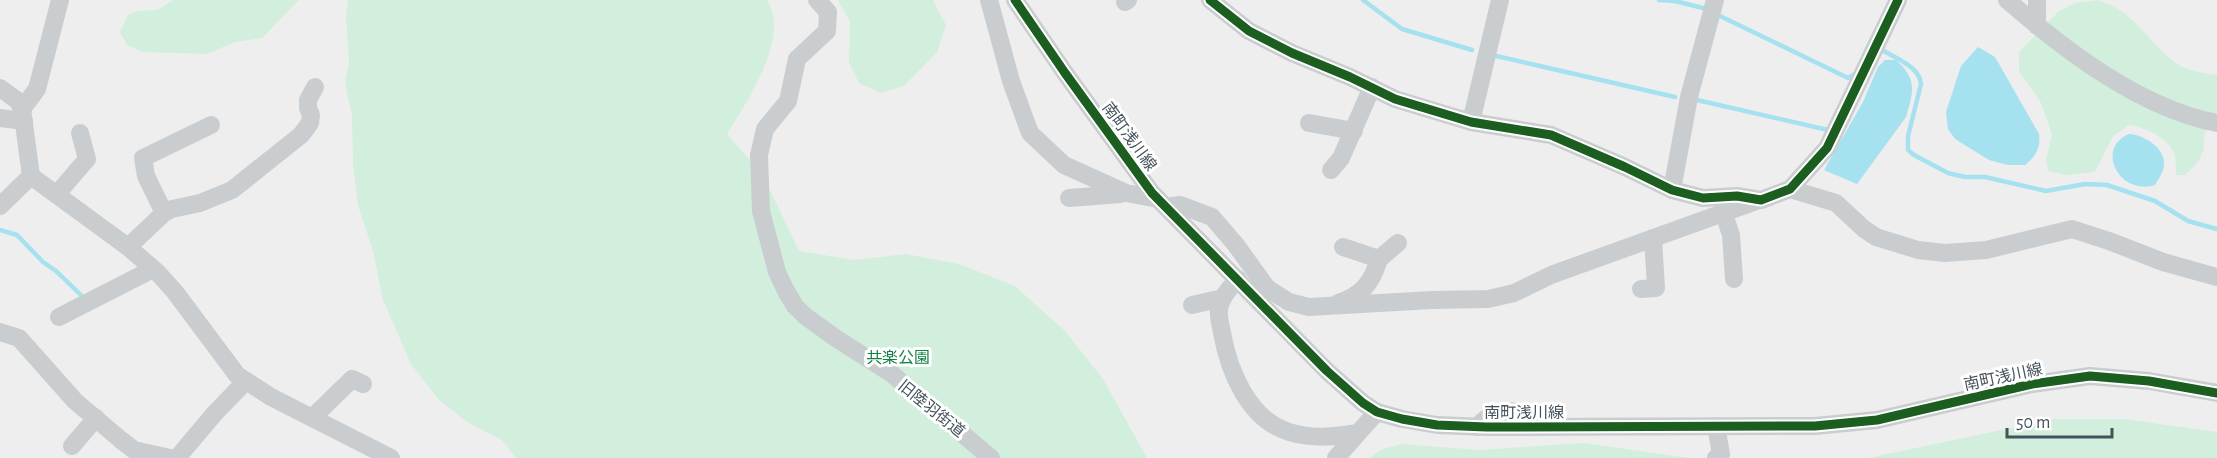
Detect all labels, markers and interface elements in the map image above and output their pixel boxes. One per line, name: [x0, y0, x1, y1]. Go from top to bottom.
street label: 南町浅川線: [1099, 99, 1160, 174]
park label: 共楽公園: [866, 349, 930, 366]
street label: 南町浅川線: [1962, 360, 2044, 393]
street label: 旧陸羽街道: [895, 377, 968, 440]
scale bar: [2007, 401, 2112, 439]
street label: 南町浅川線: [1484, 404, 1564, 421]
text: 50 m: [2016, 414, 2050, 432]

